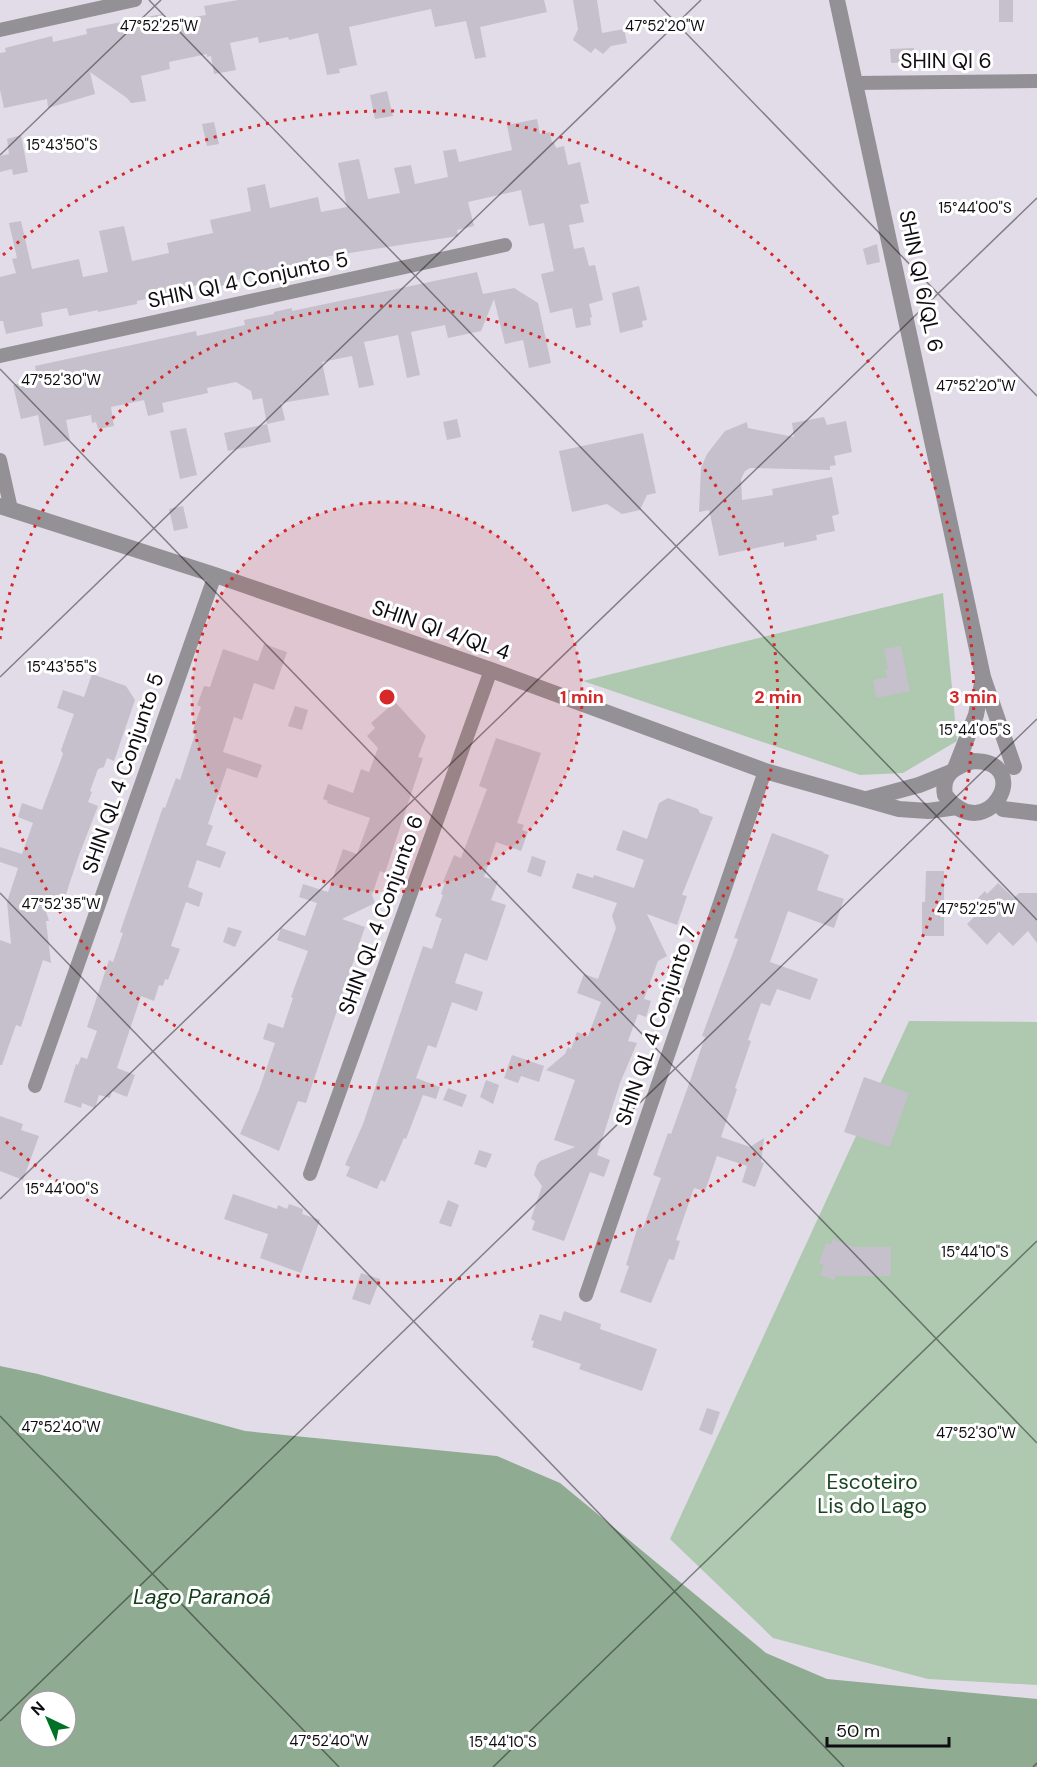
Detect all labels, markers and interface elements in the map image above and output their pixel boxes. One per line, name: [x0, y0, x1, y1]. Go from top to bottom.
text: 47°52'25"W: [120, 16, 199, 36]
text: 47°52'20"W: [625, 16, 705, 36]
street label: SHIN QI 6: [900, 47, 992, 75]
text: 15°43'50"S: [26, 135, 98, 155]
text: 15°44'00"S: [938, 198, 1012, 218]
street label: SHIN QI 6/QL 6: [892, 208, 950, 354]
street label: SHIN QI 4 Conjunto 5: [145, 245, 351, 315]
text: 47°52'30"W: [21, 370, 102, 390]
text: 47°52'20"W: [936, 376, 1016, 396]
street label: SHIN QI 4/QL 4: [368, 593, 514, 667]
text: 15°43'55"S: [27, 657, 97, 677]
street label: SHIN QL 4 Conjunto 5: [76, 669, 170, 877]
text: 1 min: [560, 685, 604, 709]
text: 2 min: [754, 685, 802, 709]
text: 3 min: [949, 685, 997, 709]
centre of rings: [377, 687, 397, 707]
text: 15°44'05"S: [939, 720, 1011, 740]
street label: SHIN QL 4 Conjunto 6: [332, 811, 430, 1019]
text: 47°52'35"W: [22, 894, 101, 914]
text: 47°52'25"W: [937, 899, 1016, 919]
street label: SHIN QL 4 Conjunto 7: [609, 923, 703, 1129]
text: 15°44'00"S: [25, 1179, 99, 1199]
text: 15°44'10"S: [941, 1242, 1009, 1262]
text: 47°52'40"W: [21, 1417, 101, 1437]
text: 47°52'30"W: [936, 1423, 1017, 1443]
park label: Escoteiro Lis do Lago: [817, 1468, 927, 1520]
water label: Lago Paranoá: [133, 1582, 271, 1611]
north arrow: [18, 1689, 78, 1749]
text: N: [26, 1697, 49, 1720]
scale bar: [827, 1710, 948, 1748]
text: 50 m: [836, 1719, 880, 1743]
text: 47°52'40"W: [289, 1731, 369, 1751]
text: 15°44'10"S: [469, 1732, 537, 1752]

